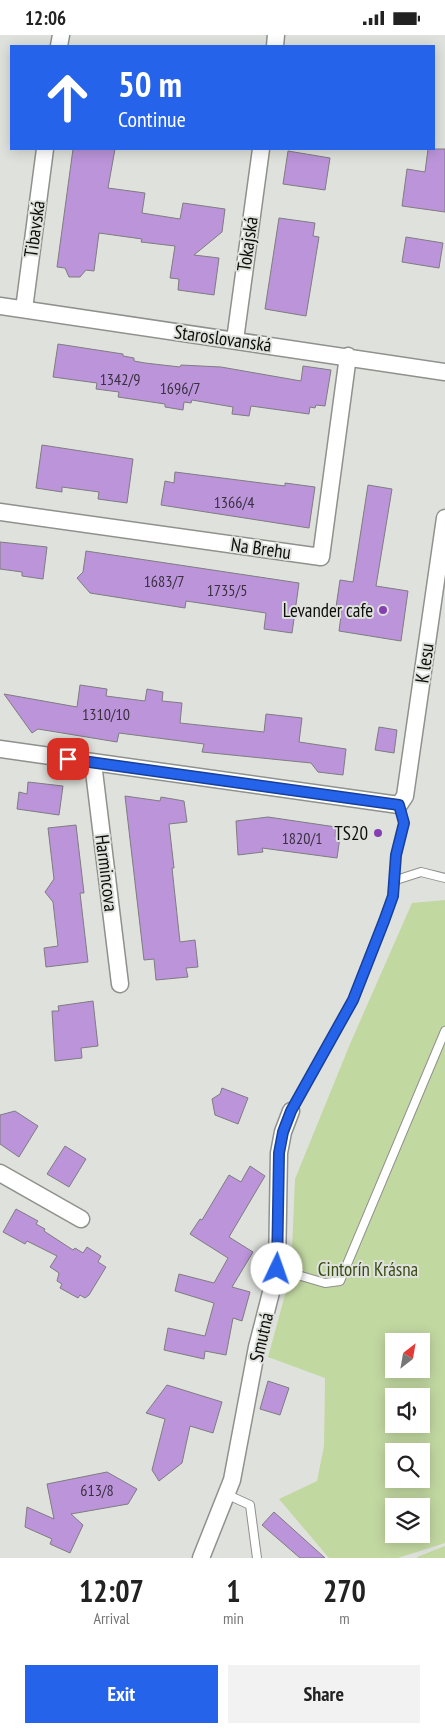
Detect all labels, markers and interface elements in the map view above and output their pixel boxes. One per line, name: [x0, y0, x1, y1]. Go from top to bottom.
text: 12:06: [25, 6, 66, 30]
text: 50 m: [118, 61, 182, 107]
icon: ahead: [35, 65, 100, 130]
text: Continue: [118, 105, 186, 133]
street label: Tibavská: [18, 199, 50, 259]
street label: Tokajská: [231, 215, 263, 273]
street label: Staroslovanská: [173, 319, 273, 357]
house number: 1342/9: [100, 369, 140, 389]
house number: 1696/7: [160, 378, 200, 398]
house number: 1366/4: [214, 492, 254, 512]
street label: Na Brehu: [229, 532, 293, 564]
house number: 1683/7: [144, 571, 184, 591]
house number: 1735/5: [207, 580, 247, 600]
place label: Levander cafe: [283, 598, 373, 622]
marker: Levander cafe: [377, 604, 389, 616]
street label: K lesu: [409, 642, 439, 684]
house number: 1310/10: [82, 704, 130, 724]
pin: [47, 738, 89, 780]
icon: arrive: [54, 745, 82, 773]
place label: TS20: [334, 821, 368, 845]
marker: TS20: [372, 827, 384, 839]
house number: 1820/1: [282, 828, 322, 848]
street label: Harmincova: [90, 833, 124, 913]
position arrow: [250, 1242, 302, 1294]
park label: Cintorín Krásna: [318, 1257, 418, 1281]
street label: Smutná: [244, 1310, 278, 1364]
north arrow: [385, 1333, 430, 1377]
map controls: [385, 1333, 430, 1543]
button: sound: [385, 1388, 430, 1433]
button: search: [385, 1443, 430, 1488]
house number: 613/8: [80, 1480, 114, 1500]
button: layers: [385, 1498, 430, 1543]
text: 12:07: [79, 1571, 144, 1610]
text: 1: [226, 1571, 241, 1610]
text: 270: [323, 1571, 366, 1610]
text: Arrival: [93, 1608, 130, 1628]
text: min: [223, 1608, 244, 1628]
text: m: [339, 1608, 350, 1628]
button: Exit: [25, 1665, 218, 1723]
button: Share: [228, 1665, 420, 1723]

